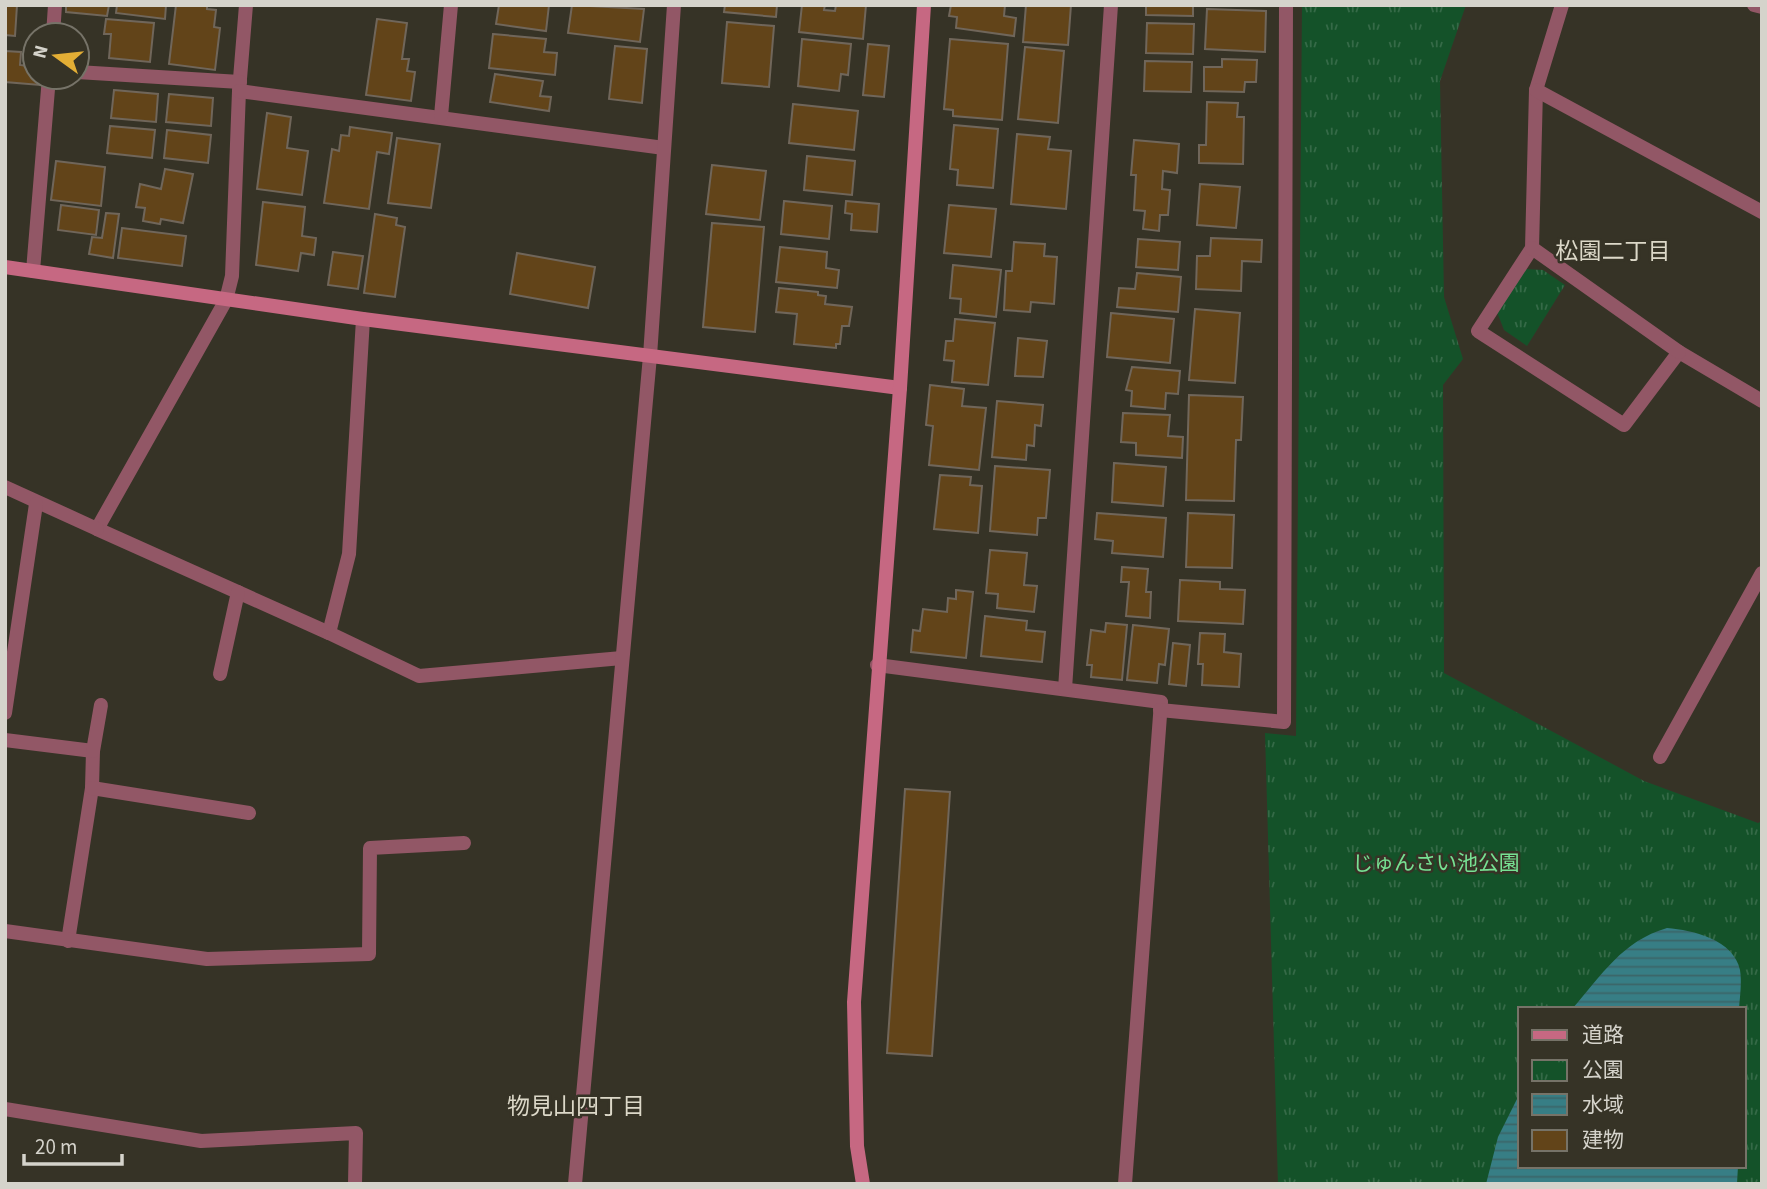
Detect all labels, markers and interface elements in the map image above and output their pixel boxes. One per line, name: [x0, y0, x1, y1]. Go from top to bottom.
north arrow: [21, 21, 91, 91]
text: N: [26, 42, 56, 62]
district label: 松園二丁目: [1556, 235, 1671, 268]
park label: じゅんさい池公園: [1352, 848, 1520, 878]
legend: [1518, 1007, 1746, 1168]
text: 道路: [1582, 1020, 1624, 1050]
text: 公園: [1582, 1055, 1624, 1085]
district label: 物見山四丁目: [507, 1090, 645, 1123]
text: 水域: [1582, 1090, 1624, 1120]
scale bar: [24, 1122, 122, 1166]
text: 建物: [1582, 1125, 1624, 1155]
text: 20 m: [35, 1132, 77, 1162]

